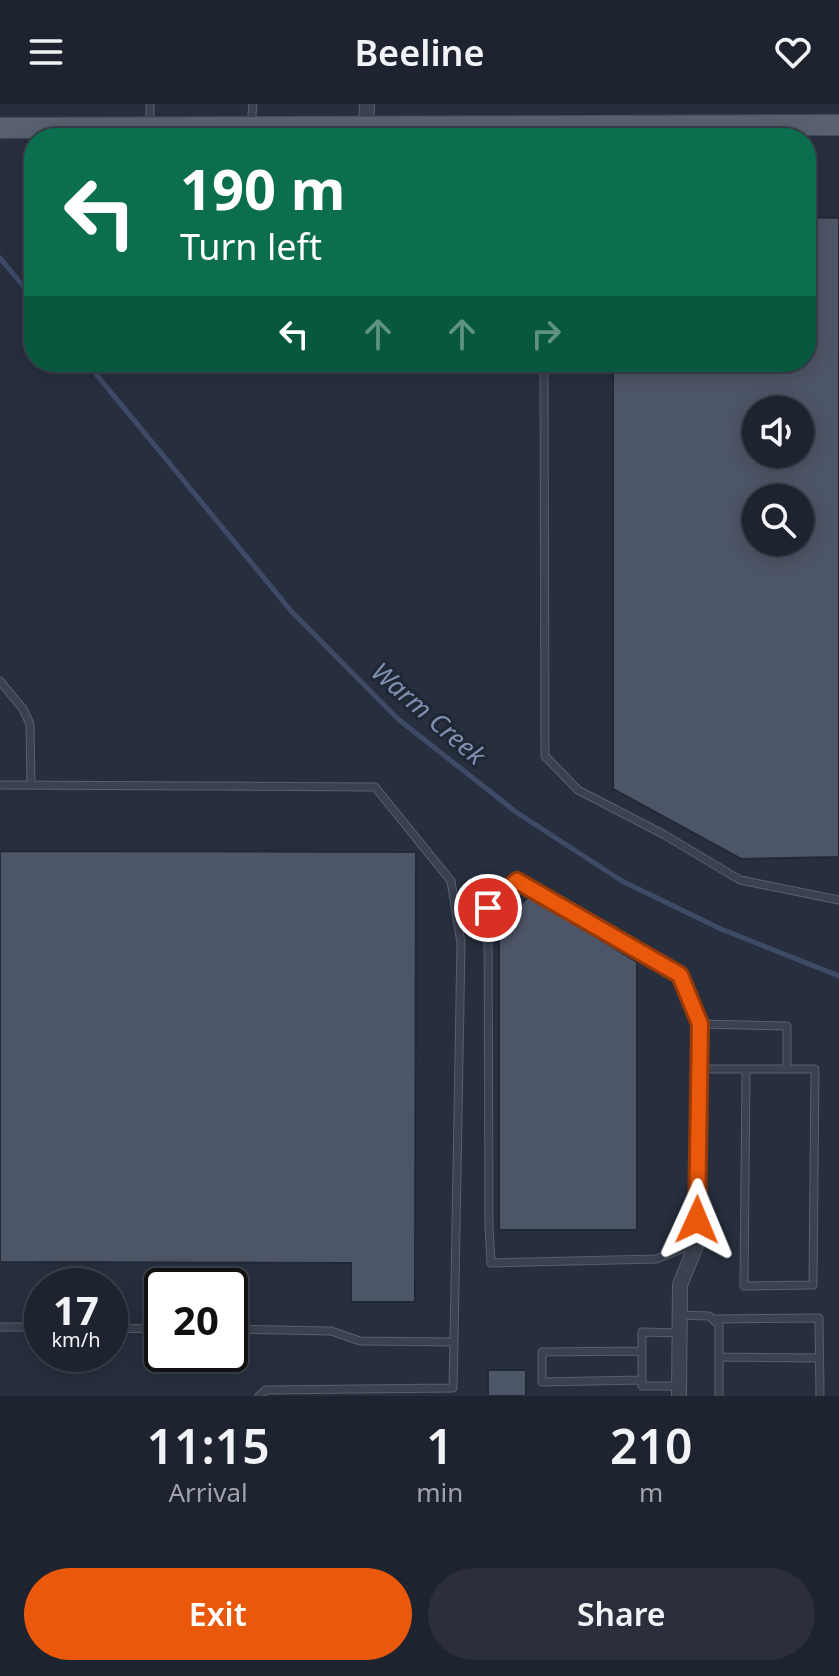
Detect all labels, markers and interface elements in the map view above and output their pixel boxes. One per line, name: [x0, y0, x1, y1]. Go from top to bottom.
text: Beeline: [354, 28, 485, 77]
icon: menu: [24, 30, 68, 74]
icon: heart: [771, 30, 815, 74]
text: 190 m: [180, 150, 345, 226]
icon: left: [48, 160, 152, 264]
text: Turn left: [180, 222, 322, 271]
icon: left: [272, 312, 316, 356]
icon: ahead: [356, 312, 400, 356]
icon: ahead: [440, 312, 484, 356]
icon: right: [524, 312, 568, 356]
map controls: [742, 396, 814, 556]
button: sound: [742, 396, 814, 468]
button: search: [742, 484, 814, 556]
water label: Warm Creek: [364, 653, 495, 773]
pin: [454, 874, 522, 942]
icon: arrive: [466, 886, 510, 930]
position arrow: [655, 1178, 739, 1262]
speed limit sign: 20: [144, 1268, 248, 1372]
text: 17: [53, 1282, 99, 1337]
text: km/h: [51, 1326, 101, 1353]
text: 11:15: [147, 1413, 270, 1478]
text: 1: [426, 1413, 454, 1478]
text: 210: [610, 1413, 692, 1478]
text: Arrival: [168, 1474, 248, 1510]
text: min: [416, 1474, 463, 1510]
text: m: [639, 1474, 663, 1510]
button: Exit: [24, 1568, 412, 1660]
button: Share: [428, 1568, 815, 1660]

